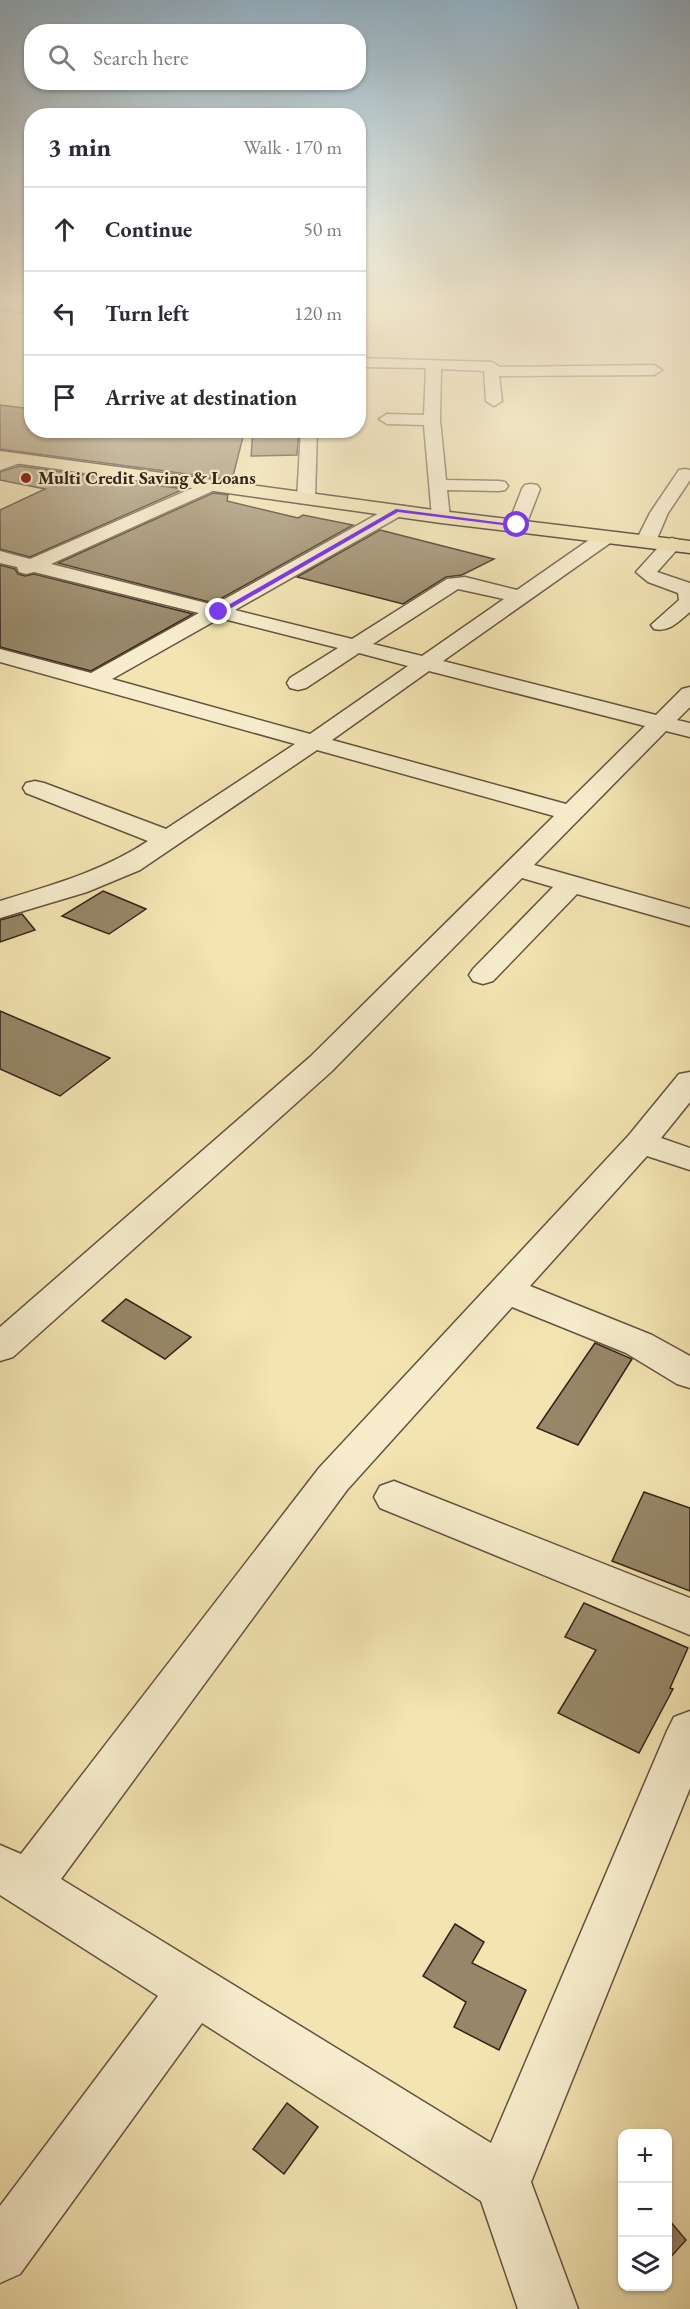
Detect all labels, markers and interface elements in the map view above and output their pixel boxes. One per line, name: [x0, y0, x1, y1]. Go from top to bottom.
search box: [24, 24, 366, 90]
icon: search: [45, 41, 78, 74]
text: Search here: [93, 43, 188, 72]
text: 3 min: [48, 130, 111, 164]
text: Walk · 170 m: [243, 134, 342, 160]
icon: ahead: [48, 213, 81, 246]
text: Continue: [105, 215, 192, 244]
text: 50 m: [303, 216, 342, 242]
icon: left: [48, 297, 81, 330]
text: Turn left: [105, 299, 189, 328]
text: 120 m: [294, 300, 342, 326]
icon: arrive: [48, 381, 81, 414]
text: Arrive at destination: [105, 383, 297, 412]
place label: Multi Credit Saving & Loans: [38, 466, 256, 489]
marker: Multi Credit Saving & Loans: [19, 471, 33, 485]
route start: [503, 511, 529, 537]
route end: [205, 598, 231, 624]
map controls: [618, 2129, 672, 2291]
button: +: [618, 2129, 672, 2183]
button: −: [618, 2183, 672, 2237]
button: layers: [618, 2237, 672, 2291]

